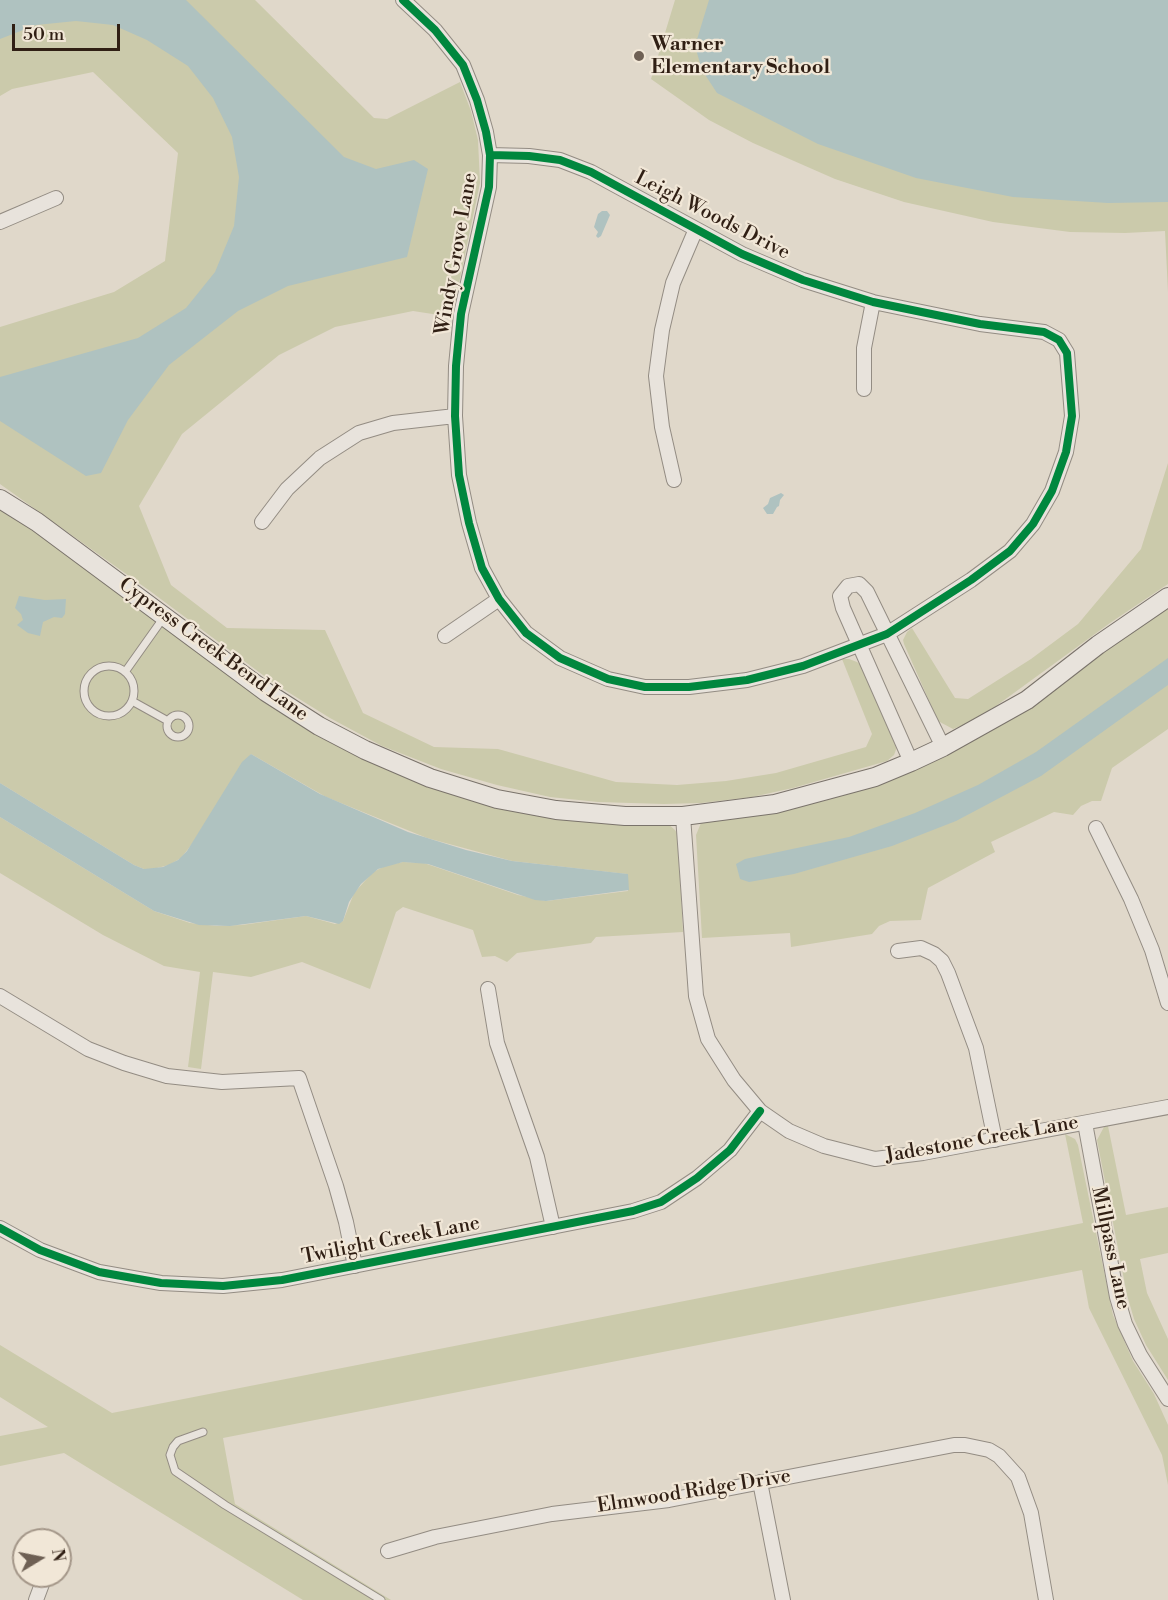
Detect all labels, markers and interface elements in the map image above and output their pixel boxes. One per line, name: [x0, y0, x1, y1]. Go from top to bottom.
scale bar: [15, 12, 123, 50]
text: 50 m: [23, 23, 64, 46]
place label: Warner Elementary School: [651, 33, 830, 80]
marker: Warner Elementary School: [632, 49, 646, 63]
street label: Leigh Woods Drive: [630, 167, 794, 265]
street label: Windy Grove Lane: [431, 171, 483, 337]
street label: Cypress Creek Bend Lane: [113, 573, 313, 727]
street label: Jadestone Creek Lane: [884, 1111, 1080, 1169]
street label: Millpass Lane: [1085, 1184, 1135, 1312]
street label: Twilight Creek Lane: [300, 1212, 482, 1270]
street label: Elmwood Ridge Drive: [595, 1465, 793, 1519]
north arrow: [12, 1528, 72, 1588]
text: N: [47, 1547, 69, 1563]

